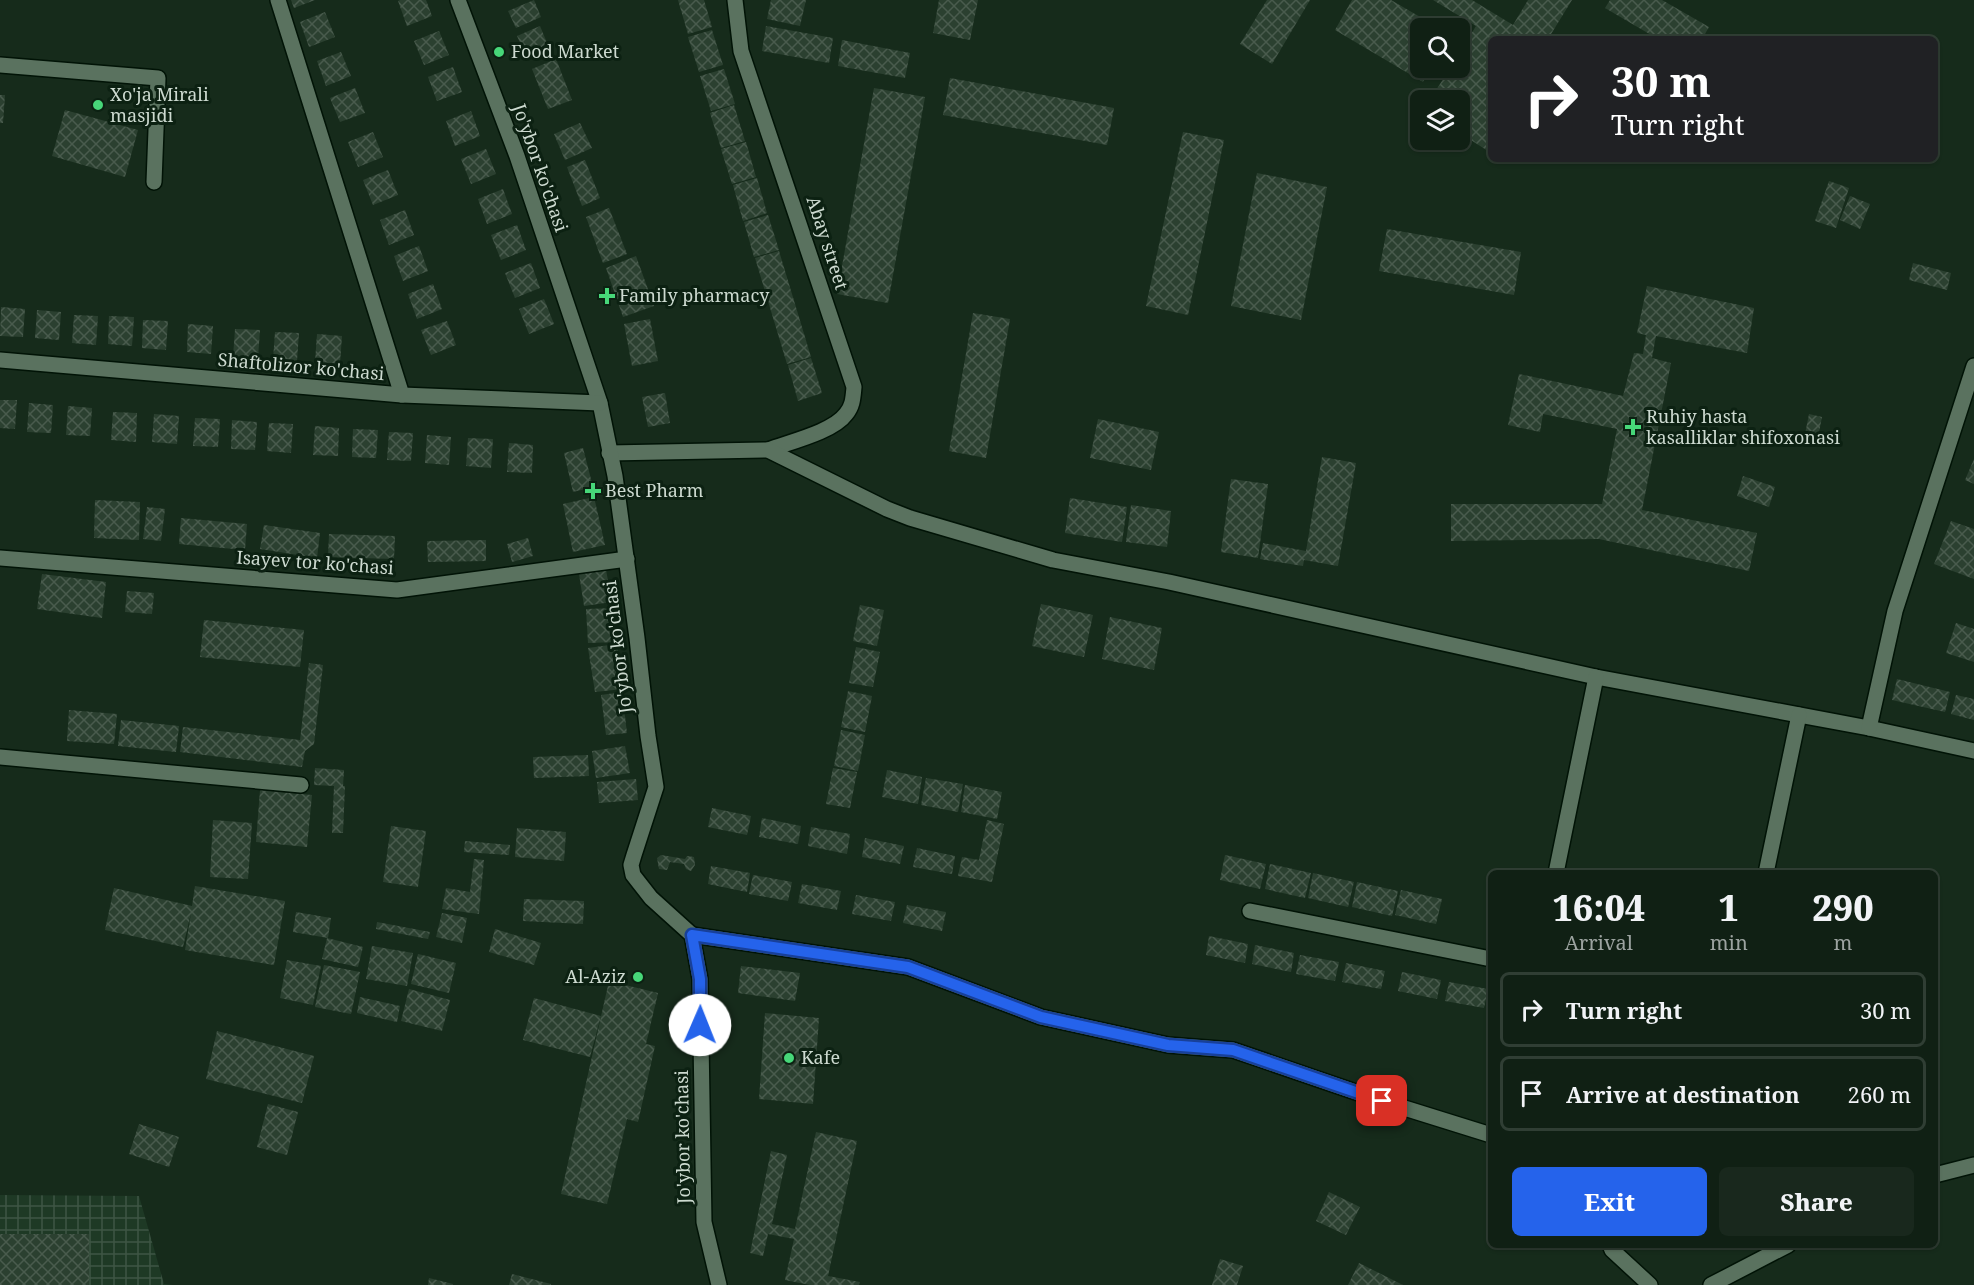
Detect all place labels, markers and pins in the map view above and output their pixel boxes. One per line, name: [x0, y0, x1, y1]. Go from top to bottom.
place label: Food Market: [511, 39, 619, 63]
marker: Food Market: [492, 45, 506, 59]
place label: Xo'ja Mirali masjidi: [110, 82, 209, 127]
marker: Xo'ja Mirali masjidi: [91, 98, 105, 112]
place label: Family pharmacy: [619, 283, 770, 307]
marker: Family pharmacy: [600, 289, 614, 303]
place label: Ruhiy hasta kasalliklar shifoxonasi: [1646, 404, 1840, 449]
marker: Ruhiy hasta kasalliklar shifoxonasi: [1624, 418, 1642, 436]
place label: Best Pharm: [605, 478, 703, 502]
marker: Best Pharm: [586, 484, 600, 498]
place label: Al-Aziz: [565, 964, 626, 988]
marker: Al-Aziz: [631, 970, 645, 984]
place label: Kafe: [801, 1045, 840, 1069]
marker: Kafe: [782, 1051, 796, 1065]
pin: [1356, 1075, 1407, 1126]

